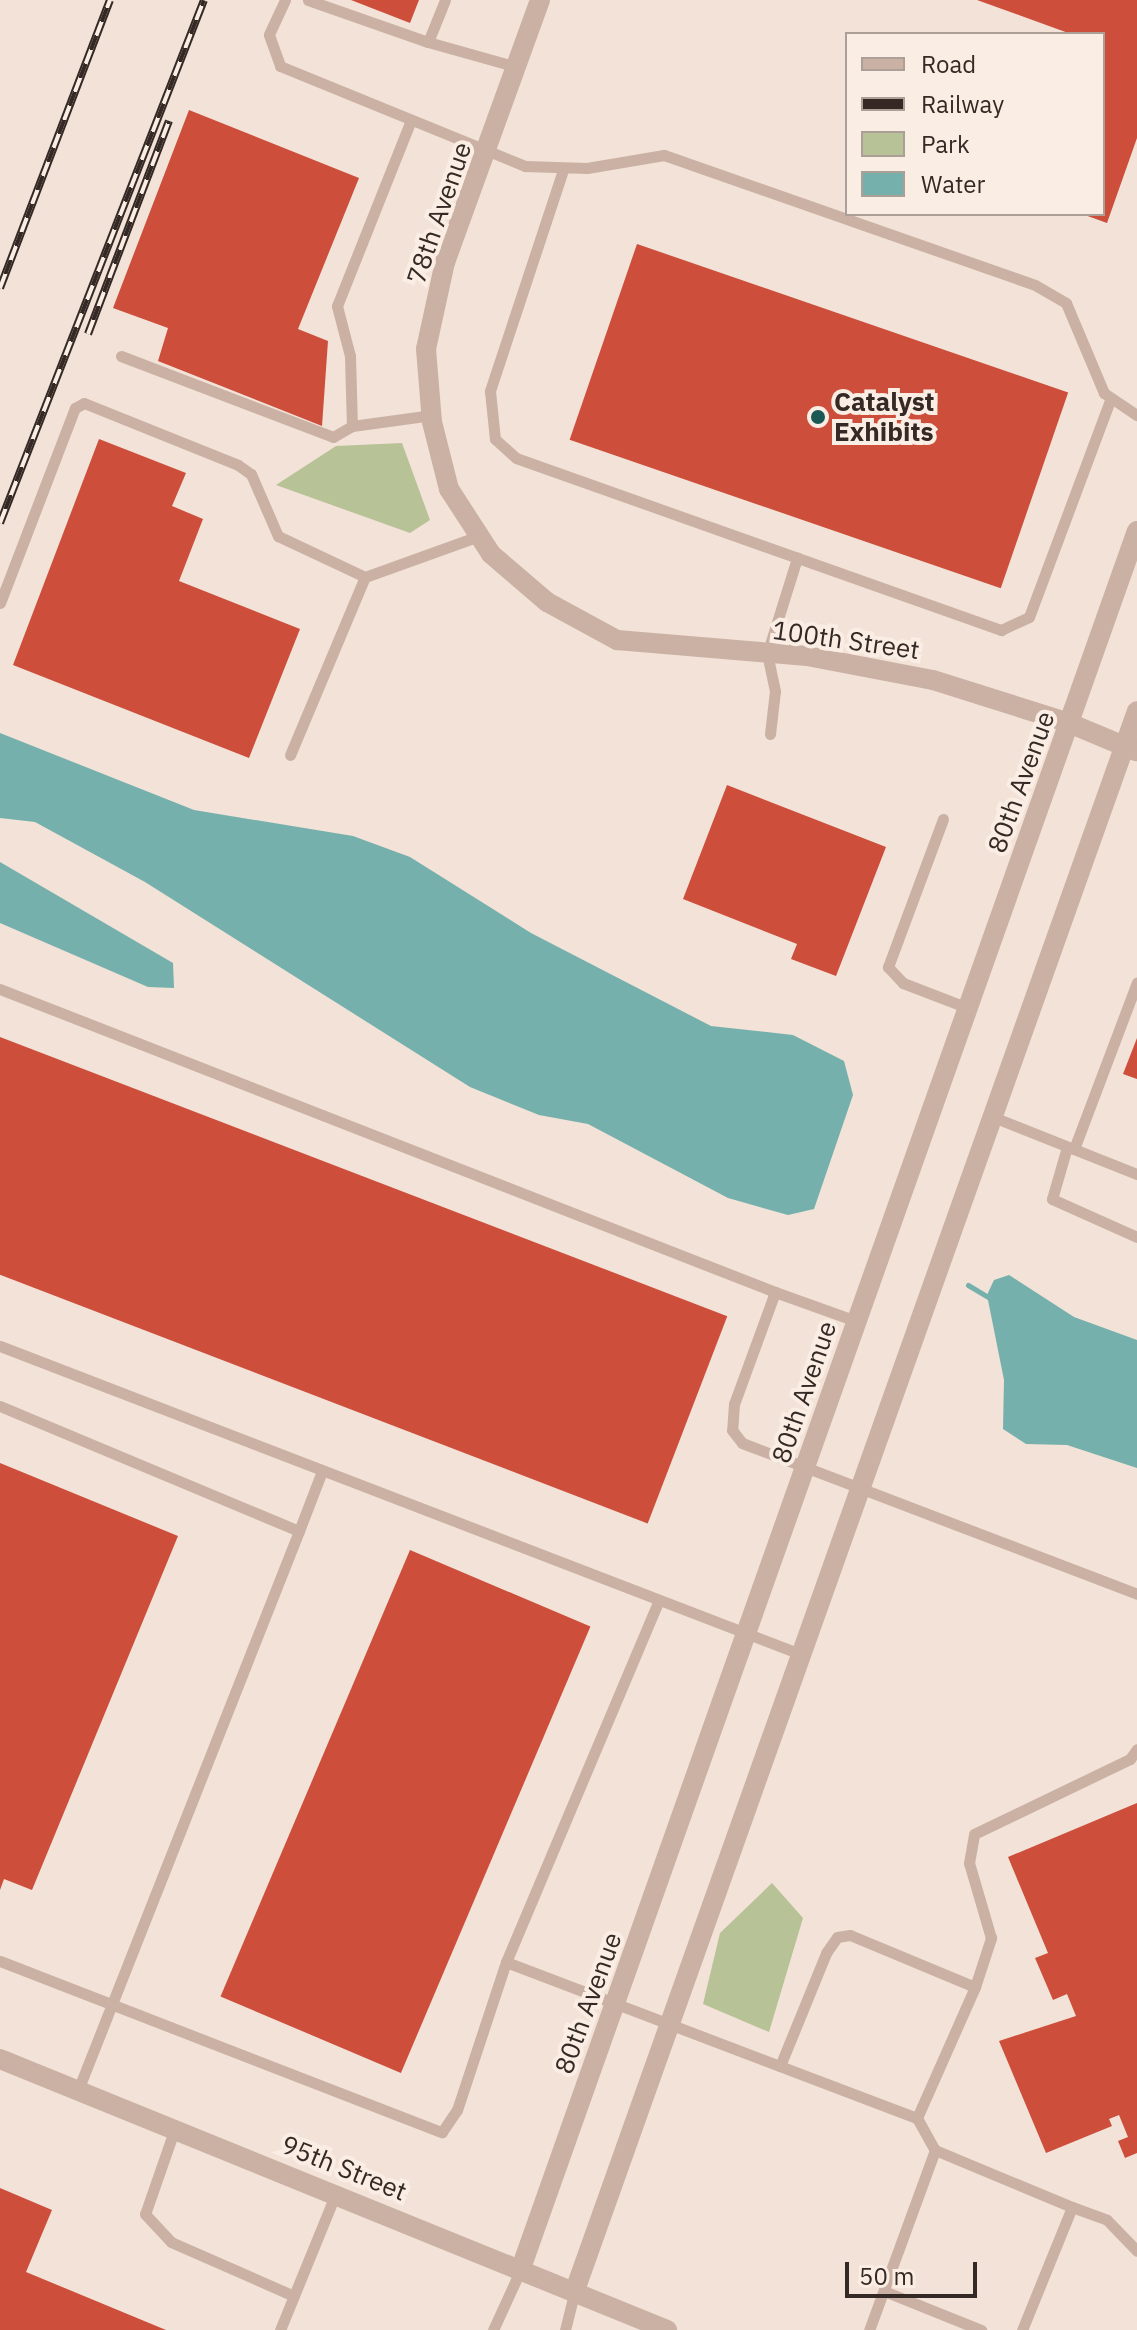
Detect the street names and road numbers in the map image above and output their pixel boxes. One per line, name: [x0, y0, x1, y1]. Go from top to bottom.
street label: 78th Avenue: [400, 138, 478, 288]
street label: 100th Street: [770, 614, 922, 666]
street label: 80th Avenue: [981, 707, 1061, 857]
street label: 80th Avenue: [765, 1317, 843, 1467]
street label: 80th Avenue: [548, 1928, 628, 2078]
street label: 95th Street: [277, 2129, 411, 2207]

